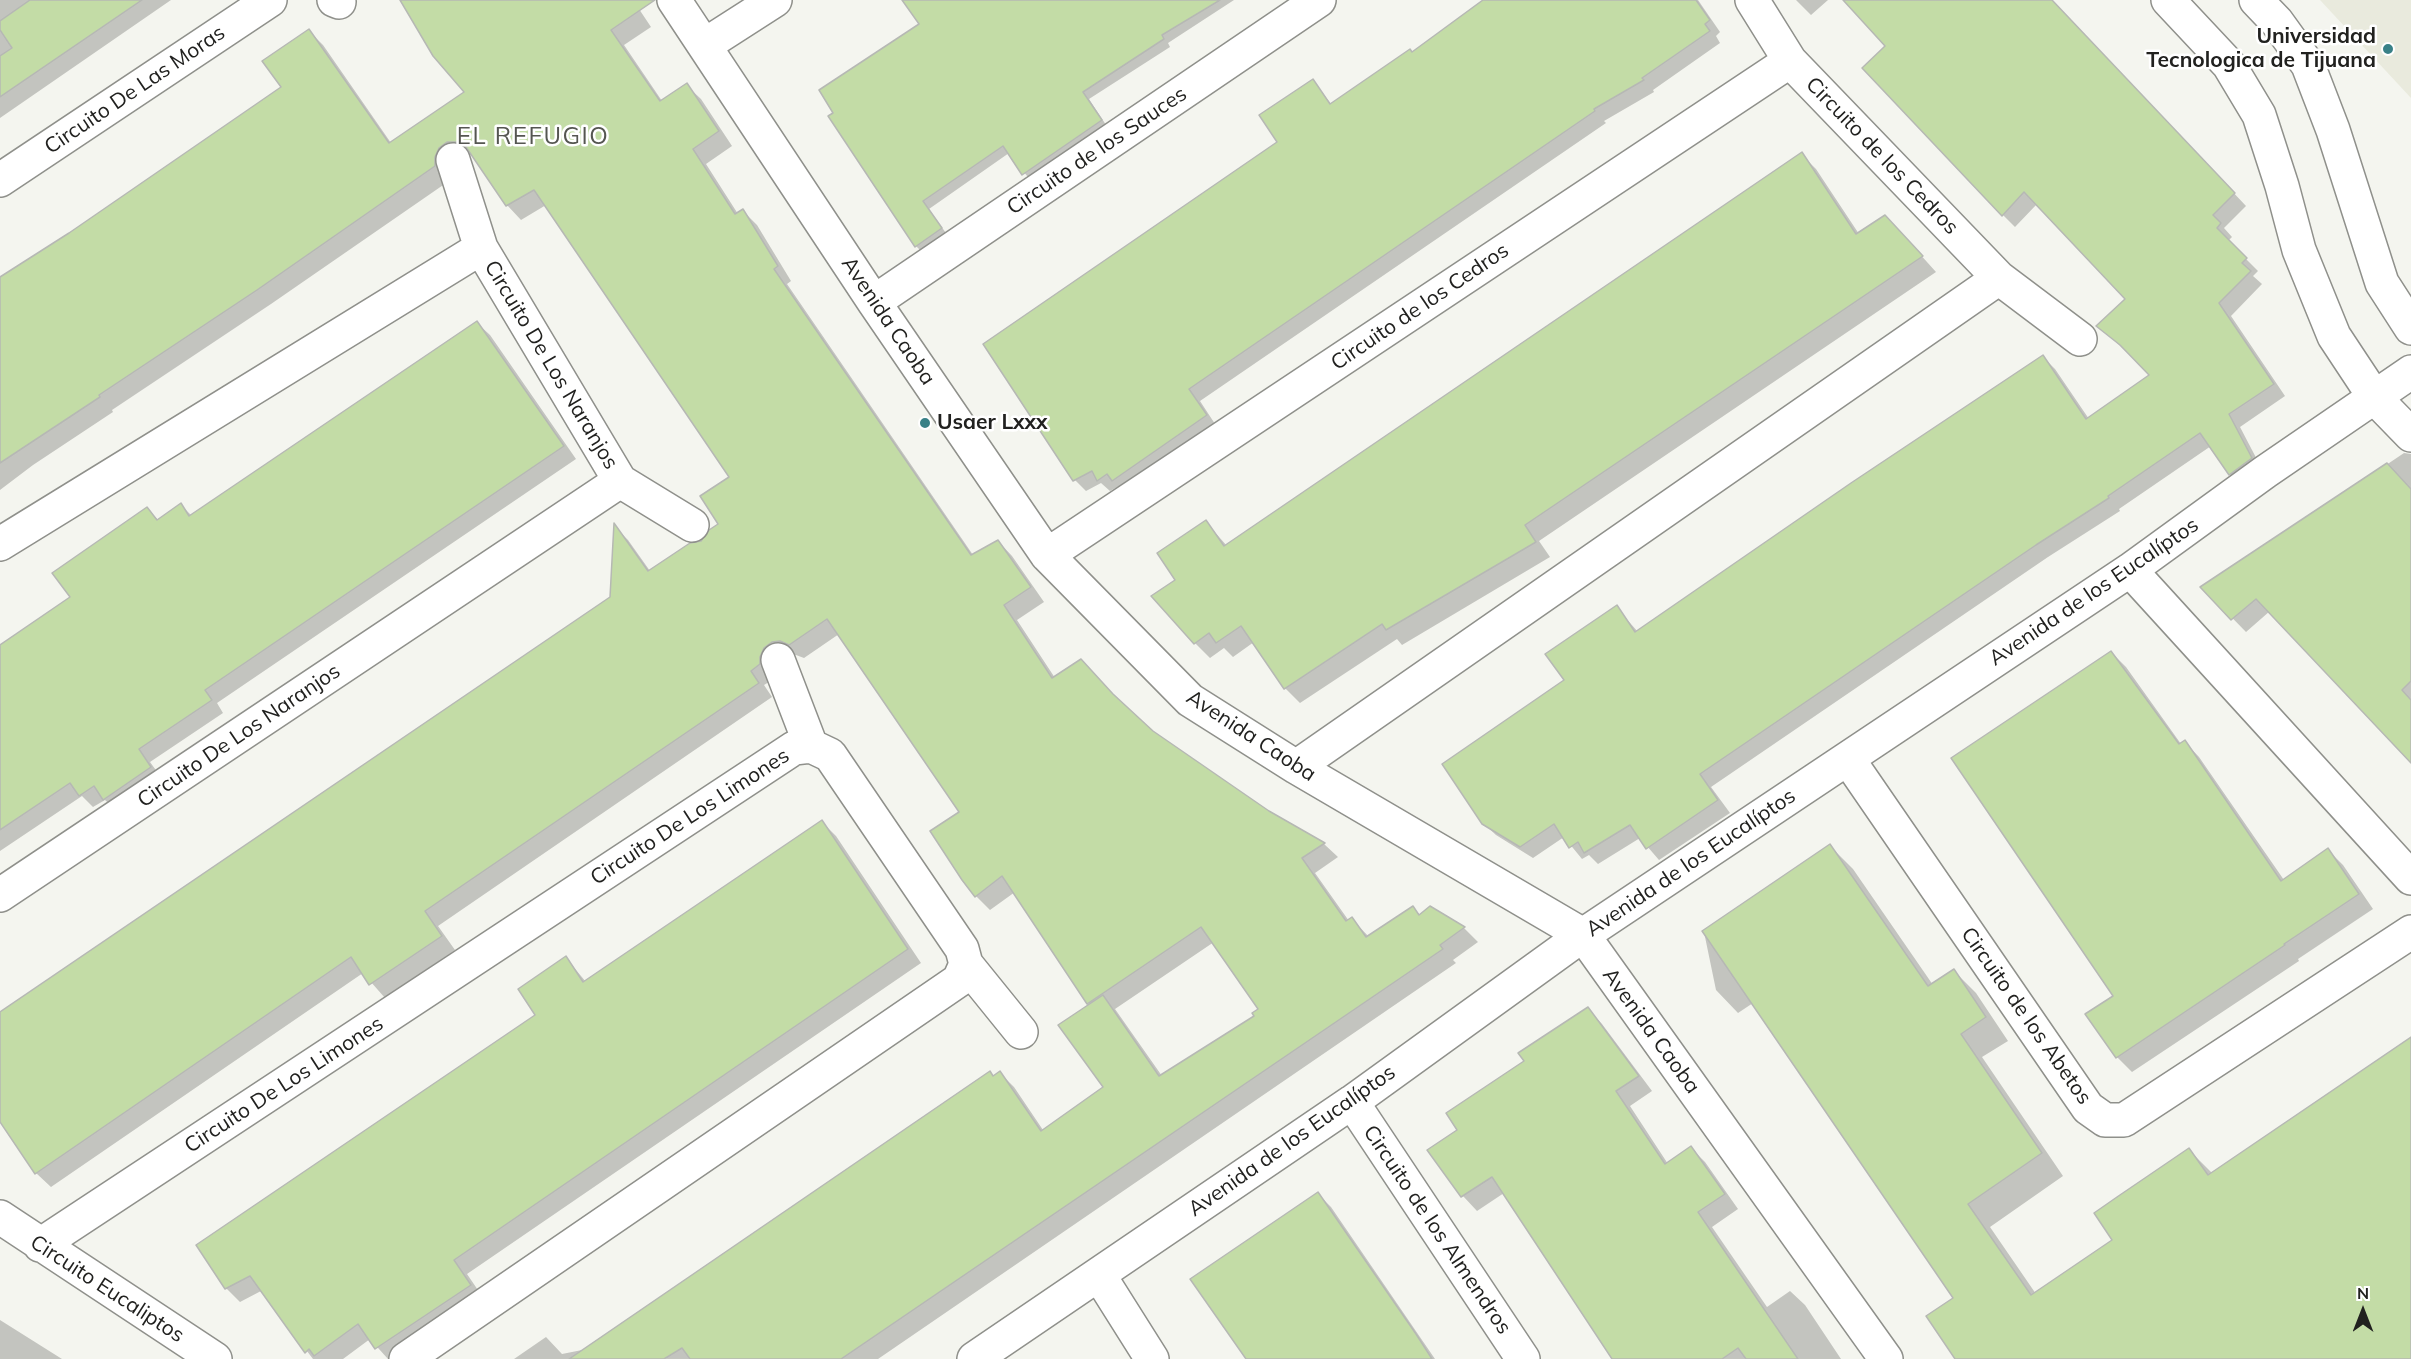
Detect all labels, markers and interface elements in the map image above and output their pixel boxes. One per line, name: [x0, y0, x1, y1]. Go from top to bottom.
street label: Circuito De Las Moras: [40, 20, 230, 160]
place label: Universidad Tecnologica de Tijuana: [2146, 24, 2376, 74]
marker: Universidad Tecnologica de Tijuana: [2381, 42, 2395, 56]
street label: Circuito de los Cedros: [1800, 72, 1964, 240]
street label: Circuito de los Sauces: [1002, 81, 1192, 221]
district label: EL REFUGIO: [457, 123, 609, 151]
street label: Circuito de los Cedros: [1326, 238, 1514, 376]
street label: Avenida Caoba: [836, 252, 940, 390]
street label: Circuito De Los Naranjos: [479, 256, 623, 474]
place label: Usaer Lxxx: [937, 410, 1048, 436]
marker: Usaer Lxxx: [918, 416, 932, 430]
street label: Avenida de los Eucalíptos: [1984, 512, 2204, 672]
street label: Circuito De Los Naranjos: [133, 659, 345, 813]
street label: Avenida Caoba: [1182, 685, 1320, 787]
street label: Circuito De Los Limones: [586, 743, 794, 891]
street label: Avenida de los Eucalíptos: [1581, 783, 1801, 943]
street label: Circuito de los Abetos: [1955, 923, 2097, 1109]
street label: Avenida Caoba: [1597, 963, 1705, 1099]
street label: Circuito De Los Limones: [180, 1011, 388, 1159]
street label: Avenida de los Eucalíptos: [1184, 1060, 1400, 1222]
street label: Circuito de los Almendros: [1358, 1121, 1516, 1339]
street label: Circuito Eucaliptos: [25, 1230, 189, 1348]
north arrow: [2333, 1281, 2393, 1341]
text: N: [2357, 1283, 2369, 1303]

